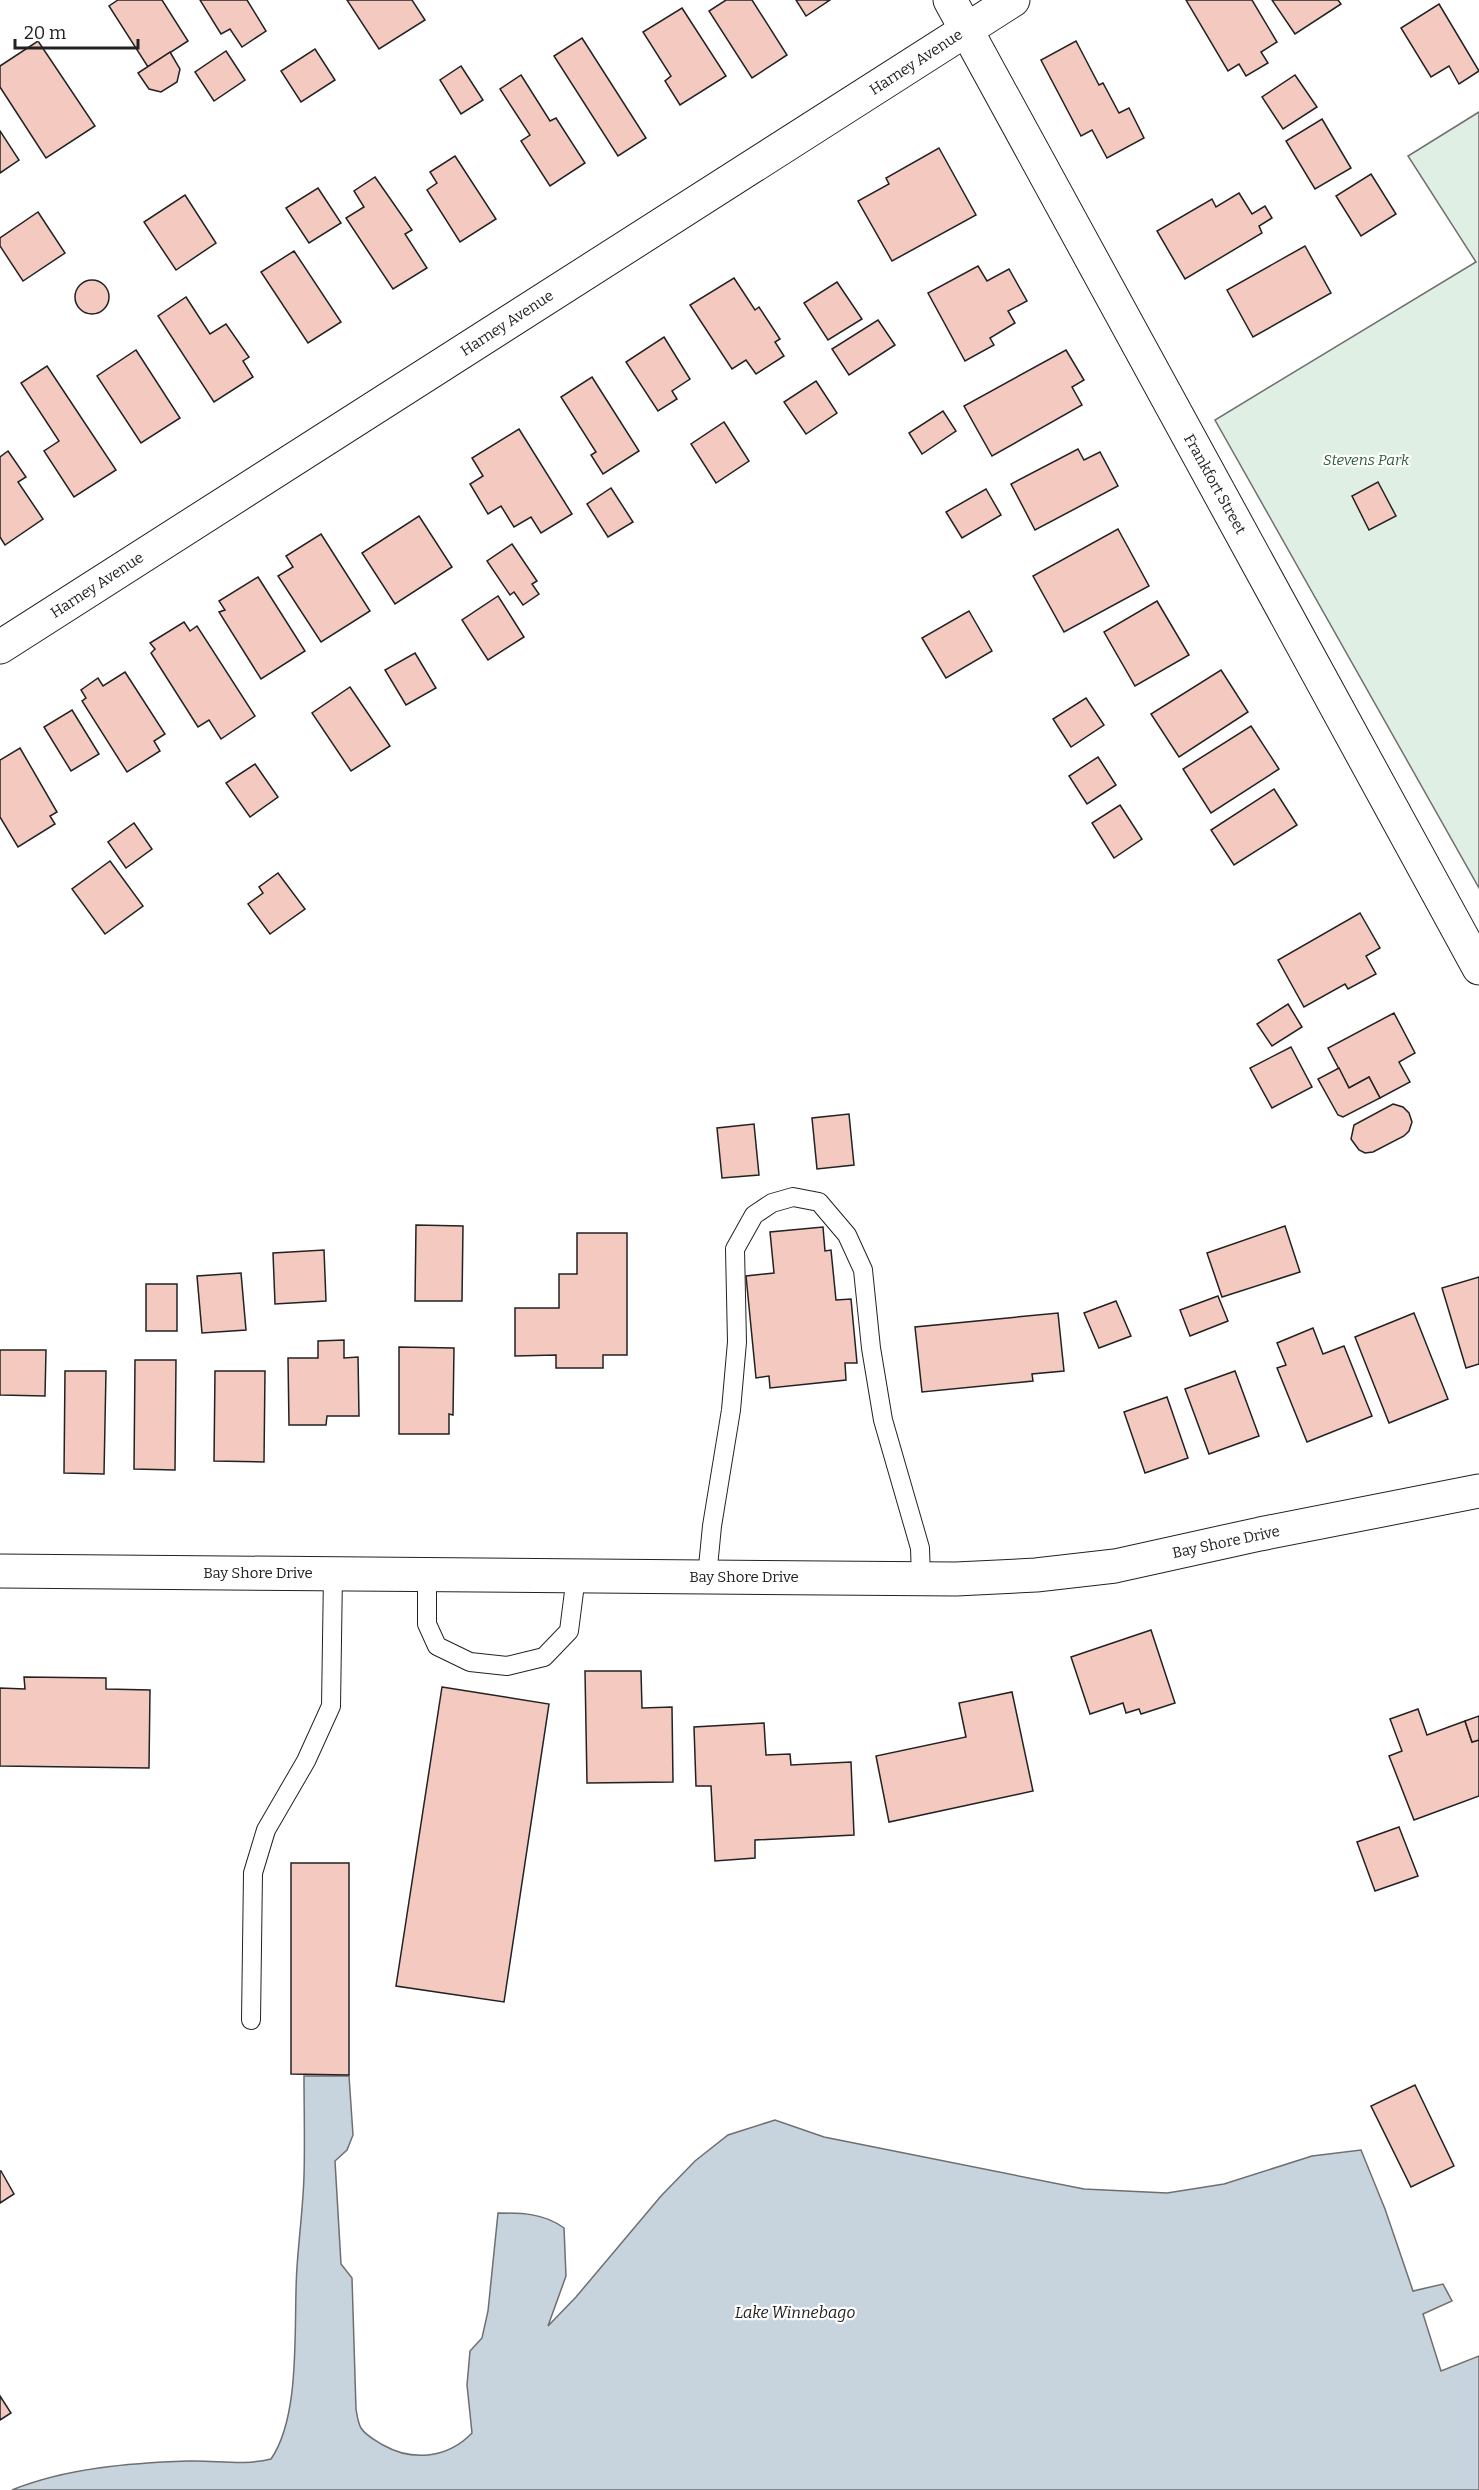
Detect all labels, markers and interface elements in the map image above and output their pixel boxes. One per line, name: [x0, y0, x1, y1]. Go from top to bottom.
scale bar: [15, 12, 138, 50]
text: 20 m: [24, 22, 66, 44]
street label: Harney Avenue: [866, 25, 966, 99]
street label: Harney Avenue: [457, 286, 557, 360]
street label: Frankfort Street: [1180, 431, 1250, 538]
park label: Stevens Park: [1323, 451, 1410, 469]
street label: Harney Avenue: [47, 548, 147, 622]
street label: Bay Shore Drive: [1171, 1522, 1281, 1562]
street label: Bay Shore Drive: [203, 1564, 313, 1582]
street label: Bay Shore Drive: [689, 1568, 799, 1586]
water label: Lake Winnebago: [735, 2303, 855, 2322]

